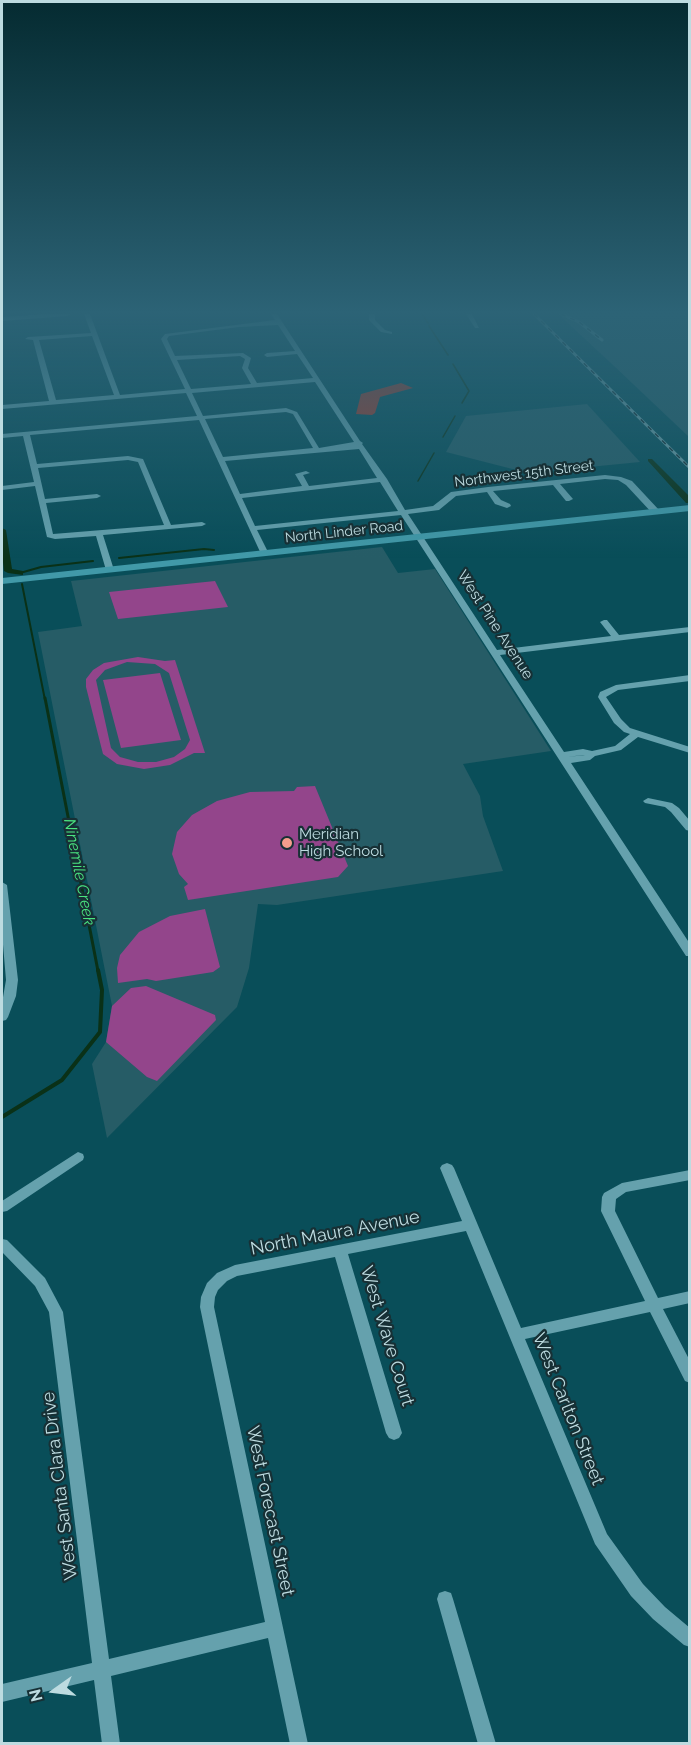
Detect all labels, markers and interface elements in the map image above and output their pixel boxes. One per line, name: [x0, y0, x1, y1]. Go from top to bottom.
street label: Northwest 15th Street: [454, 457, 594, 491]
street label: North Linder Road: [284, 517, 404, 547]
street label: West Pine Avenue: [453, 567, 537, 683]
water label: Ninemile Creek: [59, 817, 99, 927]
place label: Meridian High School: [299, 825, 383, 860]
marker: Meridian High School: [280, 836, 294, 850]
street label: North Maura Avenue: [249, 1206, 421, 1260]
street label: West Wave Court: [355, 1263, 419, 1409]
street label: West Carlton Street: [528, 1330, 608, 1488]
street label: West Santa Clara Drive: [38, 1391, 82, 1581]
street label: West Forecast Street: [241, 1424, 299, 1598]
north arrow: [24, 1661, 84, 1721]
text: N: [25, 1687, 47, 1704]

